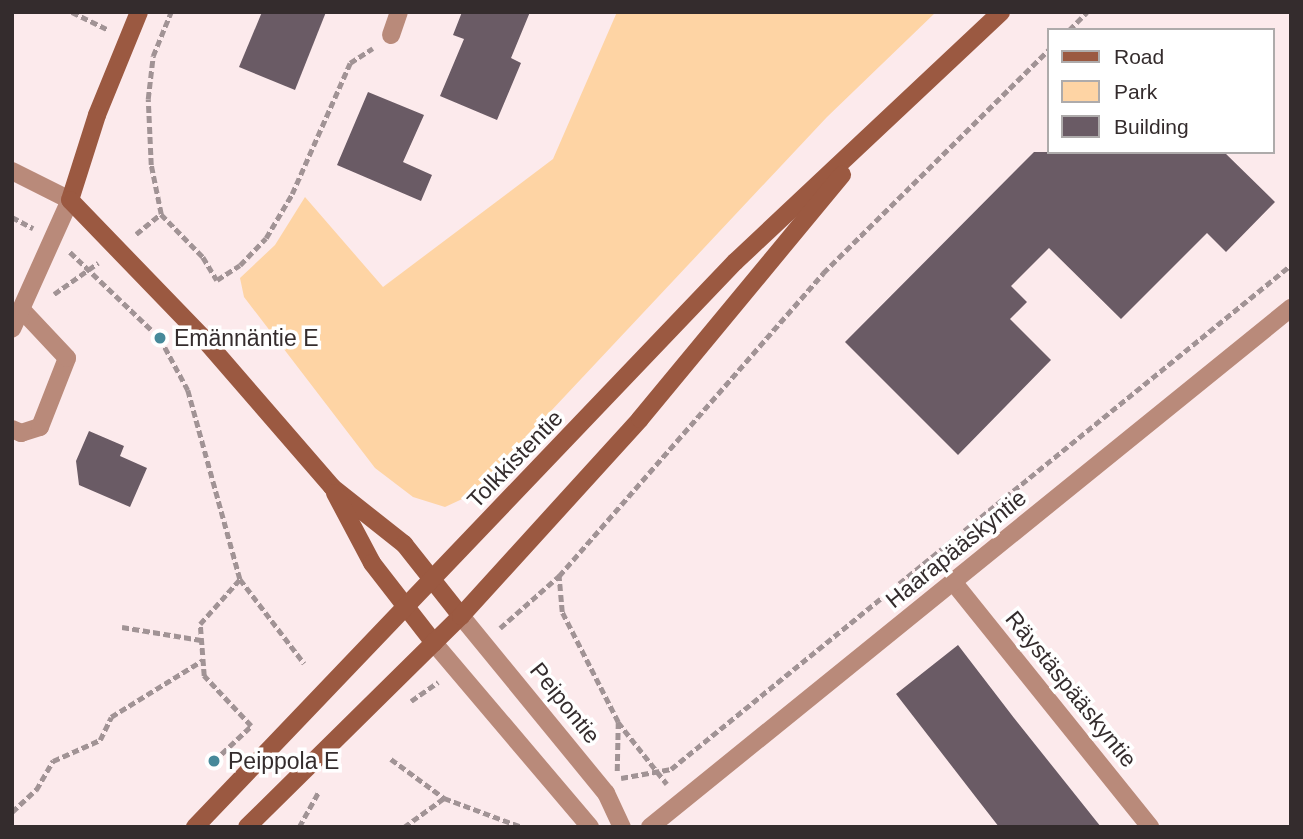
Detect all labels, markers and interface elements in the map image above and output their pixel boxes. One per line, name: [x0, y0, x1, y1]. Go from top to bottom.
legend: [1048, 28, 1275, 154]
text: Road: [1114, 45, 1164, 68]
text: Park: [1114, 80, 1157, 103]
text: Building: [1114, 115, 1189, 138]
place label: Emännäntie E: [174, 324, 318, 352]
marker: Emännäntie E: [152, 330, 168, 346]
street label: Tolkkistentie: [462, 404, 568, 514]
street label: Haarapääskyntie: [880, 484, 1032, 614]
street label: Räystäspääskyntie: [1000, 605, 1142, 773]
street label: Peipontie: [524, 657, 606, 749]
place label: Peippola E: [228, 747, 339, 775]
marker: Peippola E: [206, 753, 222, 769]

